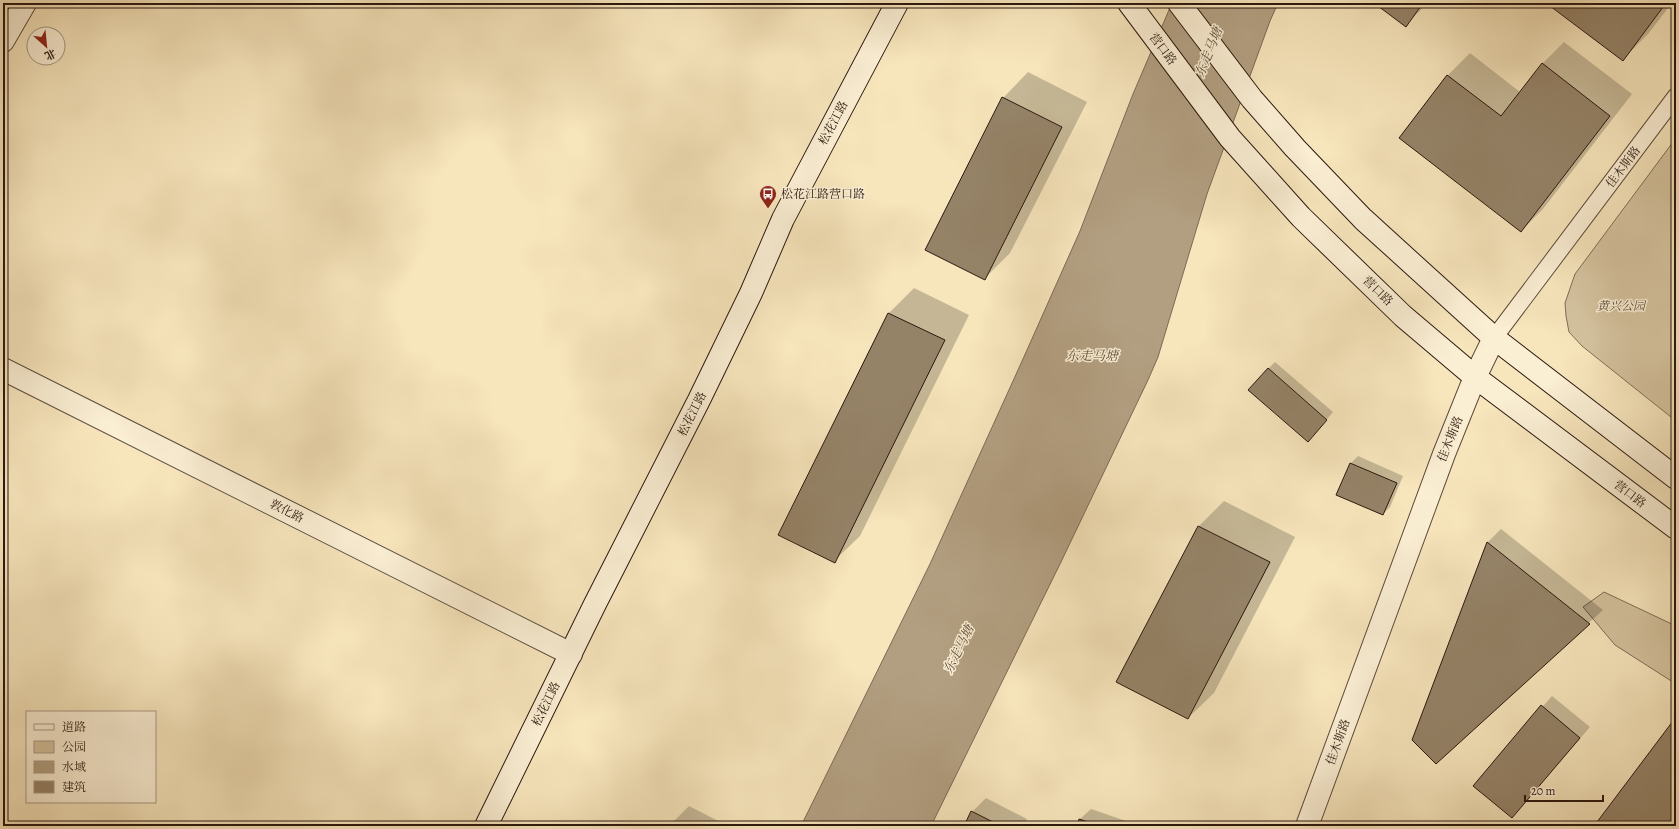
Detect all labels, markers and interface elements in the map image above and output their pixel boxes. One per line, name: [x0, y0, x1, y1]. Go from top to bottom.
water label: 东走马塘: [1191, 23, 1227, 79]
north arrow: [26, 26, 66, 66]
street label: 营口路: [1146, 30, 1180, 68]
text: 北: [42, 45, 59, 64]
street label: 松花江路: [815, 98, 851, 148]
street label: 佳木斯路: [1602, 143, 1644, 191]
bus stop icon: 松花江路营口路: [758, 184, 778, 209]
place label: 松花江路营口路: [781, 186, 865, 202]
street label: 营口路: [1359, 273, 1397, 309]
park label: 黄兴公园: [1597, 298, 1647, 314]
water label: 东走马塘: [1066, 347, 1120, 364]
street label: 松花江路: [674, 389, 710, 439]
street label: 佳木斯路: [1434, 414, 1466, 464]
street label: 营口路: [1611, 477, 1649, 511]
street label: 敦化路: [267, 496, 307, 526]
water label: 东走马塘: [939, 620, 978, 676]
street label: 松花江路: [528, 679, 564, 729]
legend: [26, 711, 156, 803]
street label: 佳木斯路: [1322, 717, 1354, 767]
text: 道路: [62, 719, 86, 735]
text: 公园: [62, 739, 86, 755]
text: 水域: [62, 759, 86, 775]
scale bar: [1525, 777, 1603, 803]
text: 建筑: [62, 779, 86, 795]
text: 20 m: [1531, 783, 1555, 799]

